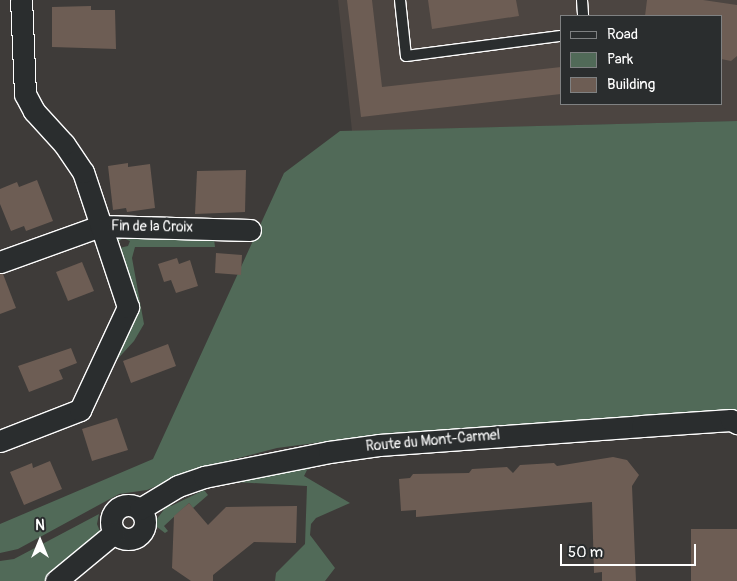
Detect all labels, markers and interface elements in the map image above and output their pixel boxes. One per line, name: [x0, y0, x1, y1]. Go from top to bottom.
legend: [560, 15, 722, 105]
text: Road: [607, 25, 638, 44]
text: Park: [607, 50, 633, 69]
text: Building: [607, 75, 655, 94]
street label: Fin de la Croix: [111, 218, 193, 236]
street label: Route du Mont-Carmel: [365, 427, 501, 455]
north arrow: [15, 516, 65, 566]
text: N: [35, 517, 45, 534]
scale bar: [562, 534, 698, 566]
text: 50 m: [568, 543, 603, 562]

